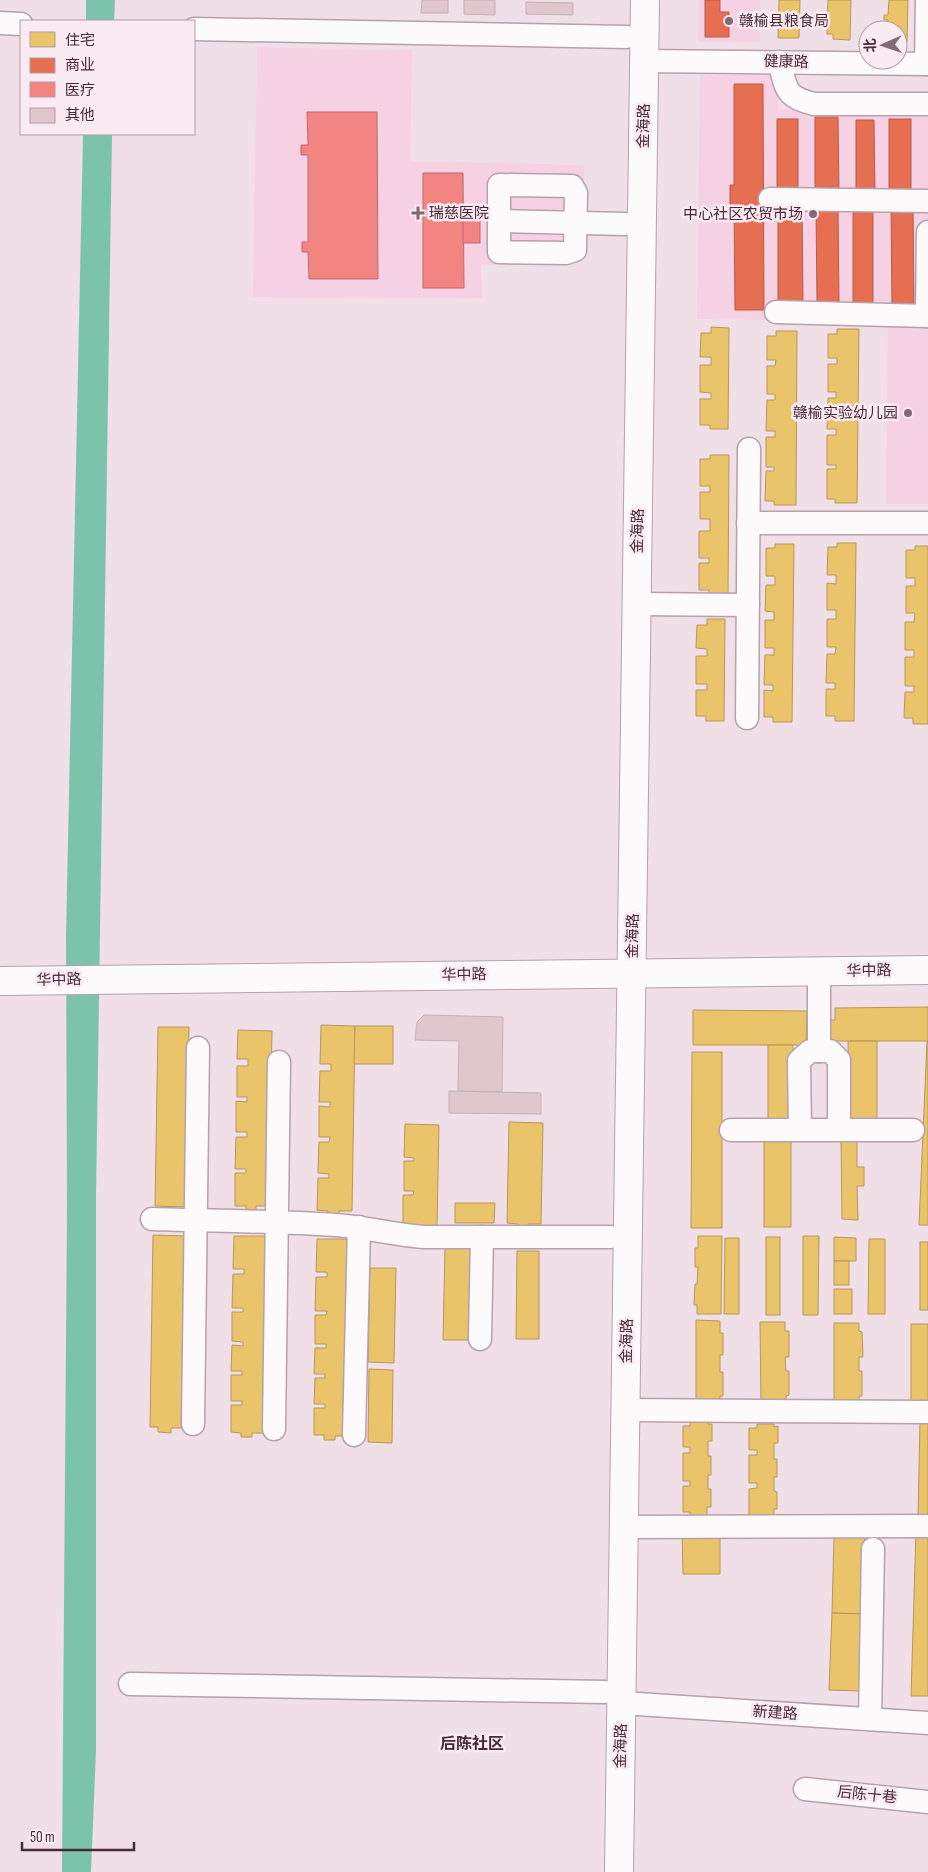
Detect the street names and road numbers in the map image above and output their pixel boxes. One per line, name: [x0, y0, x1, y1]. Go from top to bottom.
street label: 健康路: [763, 52, 809, 72]
street label: 金海路: [634, 103, 654, 149]
street label: 金海路: [628, 508, 648, 554]
street label: 金海路: [623, 913, 643, 959]
street label: 华中路: [846, 961, 892, 981]
street label: 华中路: [441, 965, 487, 985]
street label: 华中路: [36, 970, 82, 990]
street label: 金海路: [617, 1318, 637, 1364]
street label: 新建路: [752, 1702, 798, 1724]
street label: 金海路: [611, 1723, 631, 1769]
street label: 后陈十巷: [836, 1782, 898, 1808]

